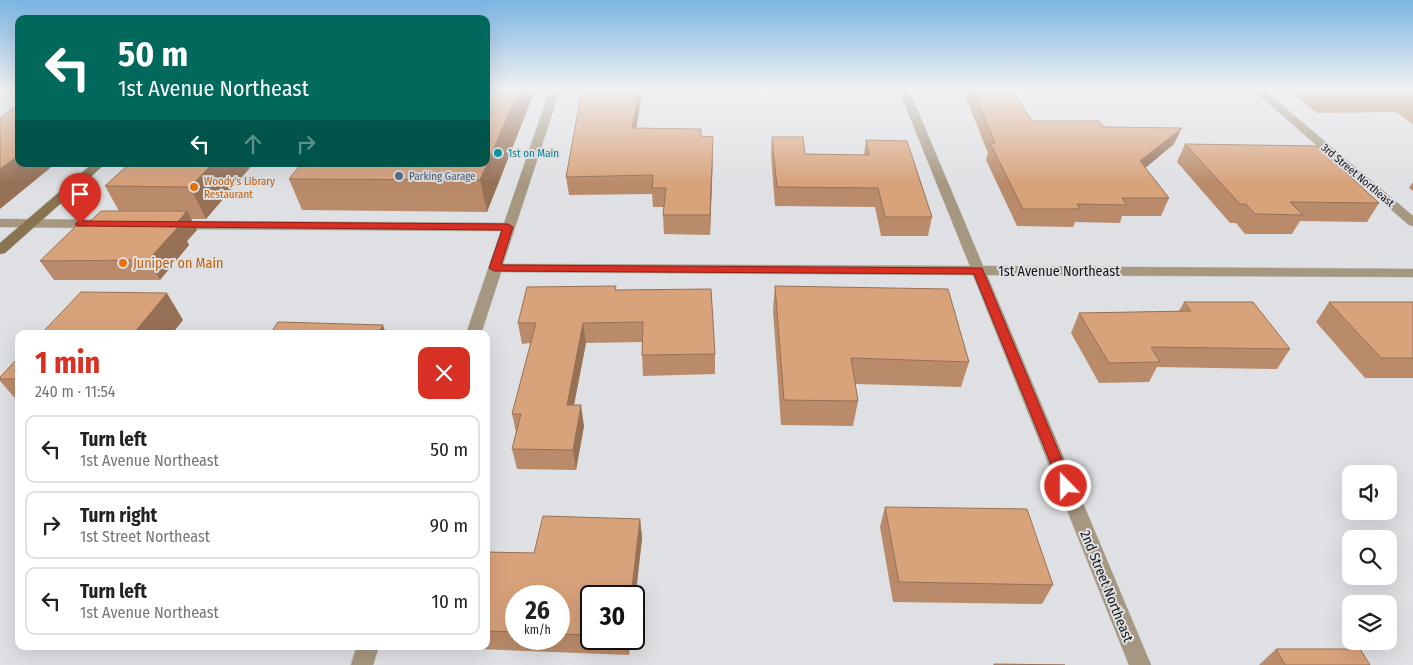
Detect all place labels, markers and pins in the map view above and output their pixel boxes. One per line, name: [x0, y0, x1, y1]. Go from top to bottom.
marker: 1st on Main: [492, 147, 504, 159]
place label: 1st on Main: [508, 147, 559, 160]
marker: Parking Garage: [393, 170, 405, 182]
place label: Parking Garage: [409, 170, 476, 183]
pin: [59, 173, 101, 224]
place label: Woody's Library Restaurant: [204, 175, 275, 201]
marker: Woody's Library Restaurant: [188, 181, 200, 193]
place label: Juniper on Main: [133, 255, 223, 272]
marker: Juniper on Main: [117, 257, 129, 269]

